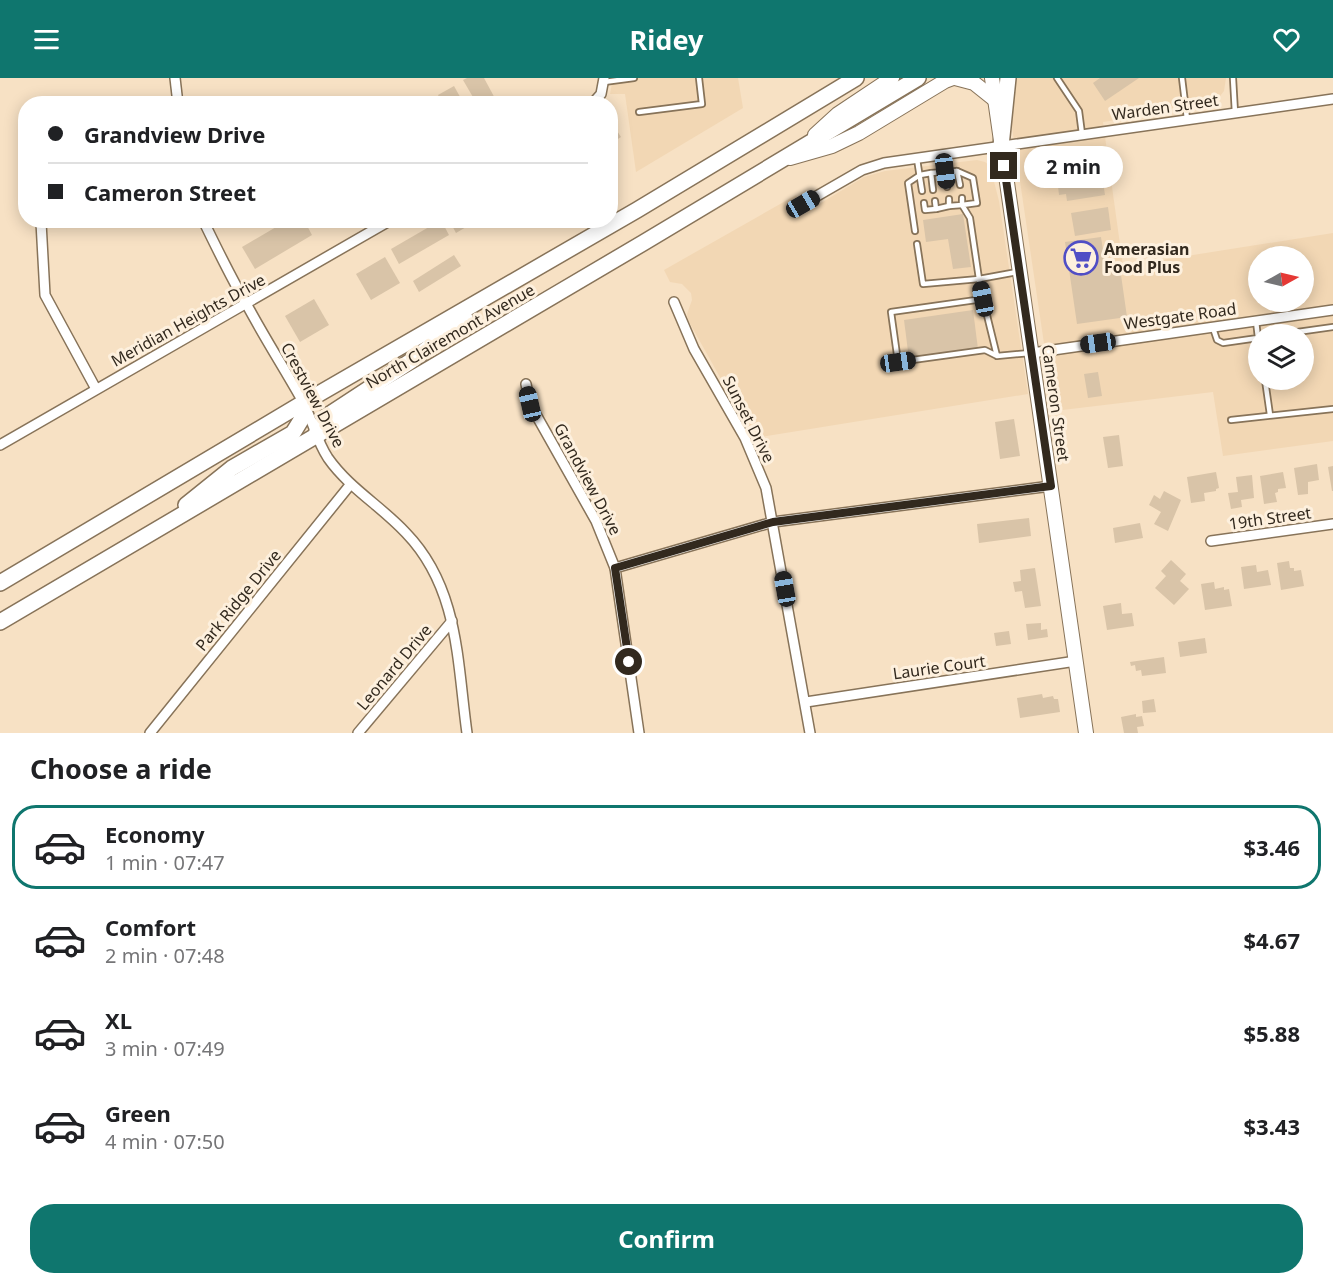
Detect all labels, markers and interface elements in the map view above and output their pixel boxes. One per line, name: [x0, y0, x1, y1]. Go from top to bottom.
text: Ridey: [630, 21, 703, 58]
icon: menu: [30, 23, 63, 56]
icon: heart: [1270, 23, 1303, 56]
street label: Warden Street: [1110, 89, 1220, 125]
text: Grandview Drive: [84, 119, 265, 149]
callout: 2 min: [1025, 145, 1124, 187]
car: [934, 152, 956, 190]
route end: [990, 152, 1017, 179]
text: 2 min: [1046, 153, 1101, 180]
text: Cameron Street: [84, 177, 256, 207]
car: [783, 187, 823, 221]
place label: Amerasian Food Plus: [1104, 238, 1189, 278]
supermarket icon: Amerasian Food Plus: [1063, 240, 1099, 276]
north arrow: [1248, 246, 1314, 312]
map controls: [1248, 246, 1314, 390]
street label: Meridian Heights Drive: [107, 268, 269, 372]
street label: North Clairemont Avenue: [362, 279, 538, 393]
car: [971, 280, 995, 318]
street label: Westgate Road: [1122, 297, 1238, 335]
button: layers: [1248, 324, 1314, 390]
car: [1079, 332, 1117, 354]
street label: Crestview Drive: [276, 339, 350, 451]
street label: Cameron Street: [1037, 343, 1075, 463]
car: [879, 351, 917, 373]
street label: Sunset Drive: [718, 372, 780, 466]
car: [517, 384, 543, 424]
street label: Grandview Drive: [549, 419, 627, 539]
street label: 19th Street: [1227, 501, 1313, 535]
street label: Park Ridge Drive: [190, 545, 286, 655]
car: [773, 570, 797, 608]
street label: Leonard Drive: [352, 619, 436, 715]
route start: [615, 648, 642, 675]
street label: Laurie Court: [891, 650, 987, 684]
text: Choose a ride: [30, 750, 212, 787]
text: Economy: [105, 819, 204, 849]
icon: car: [33, 820, 87, 874]
text: $3.46: [1243, 832, 1300, 862]
text: 1 min · 07:47: [105, 849, 225, 876]
text: Comfort: [105, 912, 196, 942]
icon: car: [33, 913, 87, 967]
text: $4.67: [1243, 925, 1300, 955]
text: 2 min · 07:48: [105, 942, 225, 969]
text: XL: [105, 1005, 132, 1035]
icon: car: [33, 1006, 87, 1060]
text: $5.88: [1243, 1018, 1300, 1048]
text: 3 min · 07:49: [105, 1035, 225, 1062]
text: Green: [105, 1098, 171, 1128]
icon: car: [33, 1099, 87, 1153]
text: $3.43: [1243, 1111, 1300, 1141]
text: 4 min · 07:50: [105, 1128, 225, 1155]
button: Confirm: [30, 1204, 1303, 1273]

